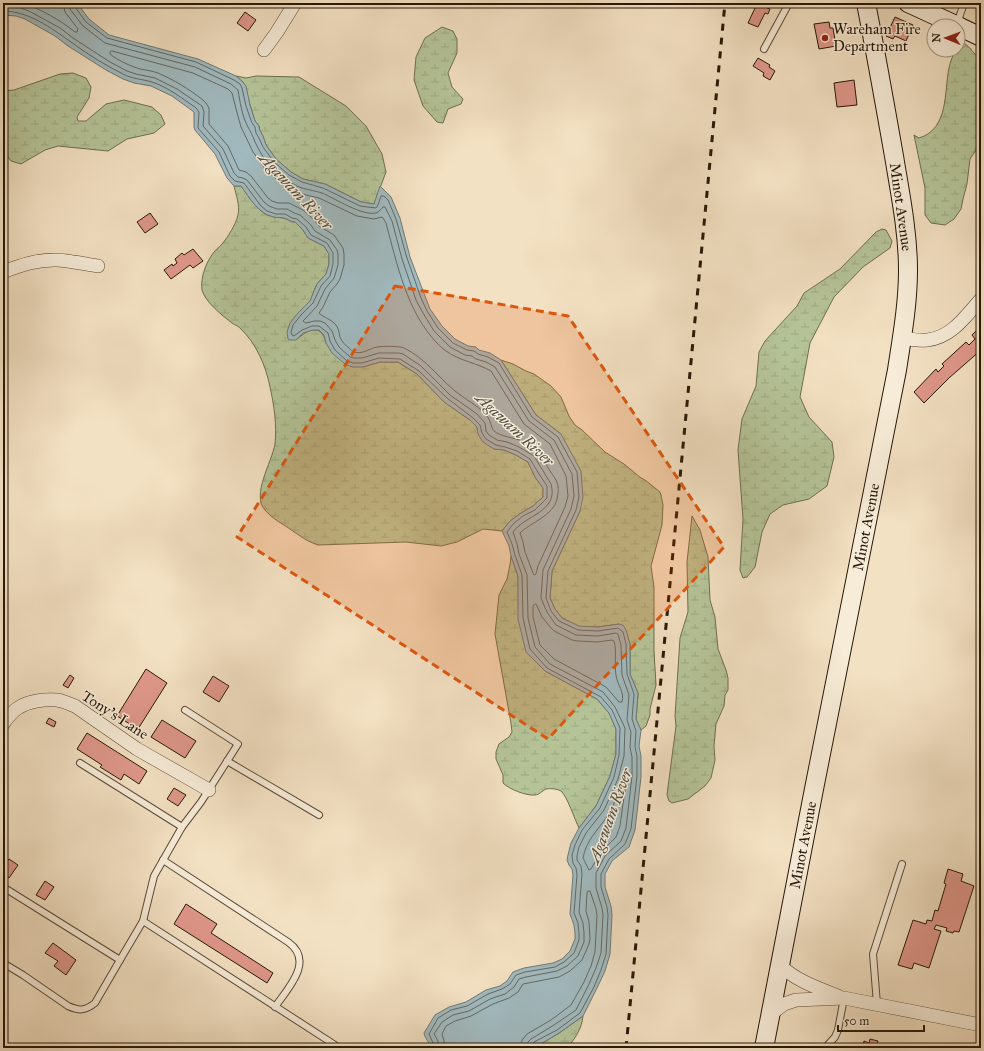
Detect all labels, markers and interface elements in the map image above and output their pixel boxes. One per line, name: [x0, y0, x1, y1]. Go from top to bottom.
north arrow: [926, 18, 966, 58]
place label: Wareham Fire Department: [833, 20, 921, 55]
text: N: [930, 32, 943, 43]
marker: Wareham Fire Department: [820, 33, 830, 43]
water label: Agawam River: [254, 147, 338, 235]
street label: Minot Avenue: [886, 162, 916, 252]
water label: Agawam River: [471, 387, 559, 471]
street label: Minot Avenue: [849, 482, 883, 572]
street label: Tony's Lane: [78, 687, 152, 743]
water label: Agawam River: [583, 765, 636, 868]
street label: Minot Avenue: [786, 800, 820, 890]
scale bar: [838, 1007, 924, 1033]
text: 50 m: [844, 1014, 869, 1028]

